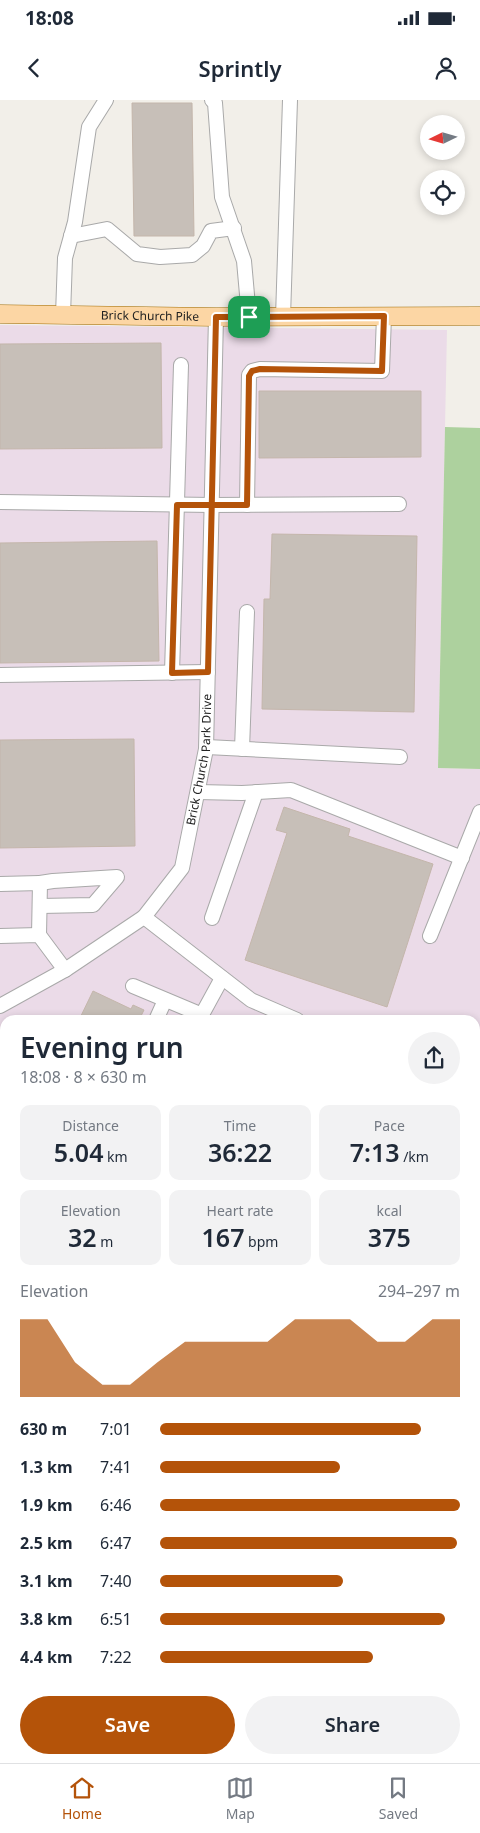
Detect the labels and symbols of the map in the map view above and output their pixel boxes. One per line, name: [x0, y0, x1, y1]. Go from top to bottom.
north arrow: [420, 115, 465, 160]
pin: [228, 296, 270, 338]
street label: Brick Church Pike: [101, 306, 199, 325]
street label: Brick Church Park Drive: [182, 694, 215, 827]

